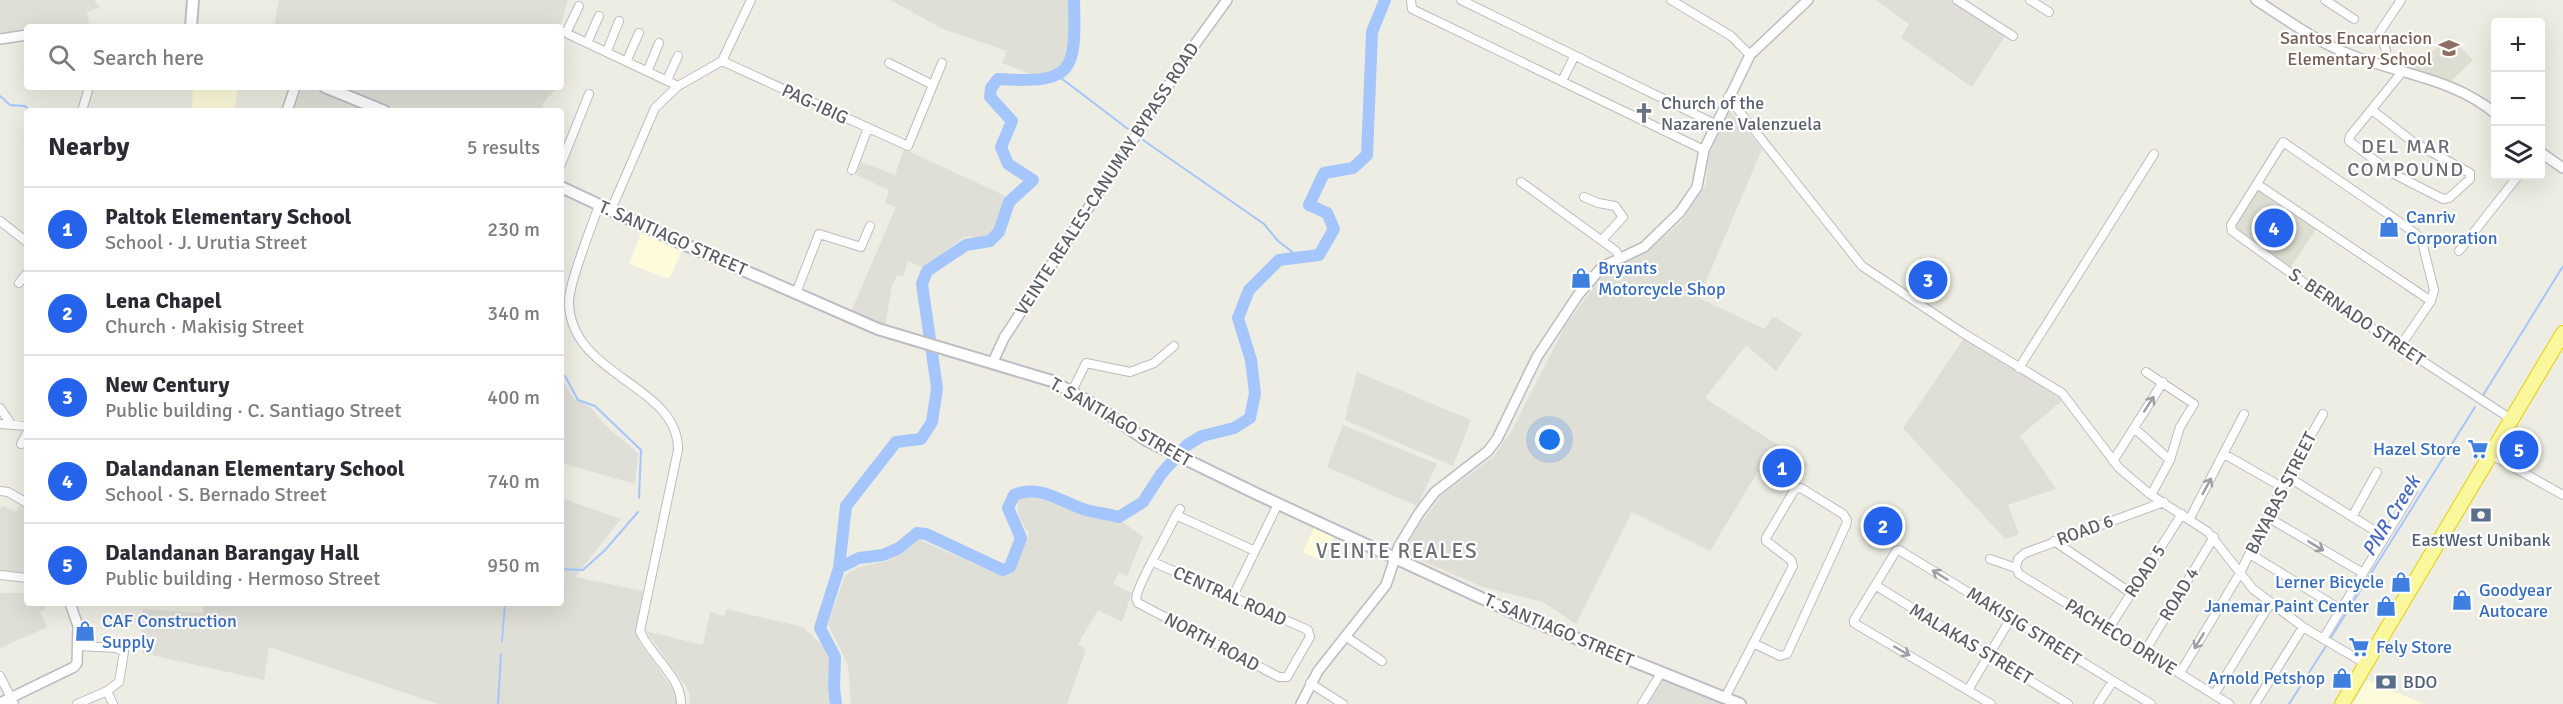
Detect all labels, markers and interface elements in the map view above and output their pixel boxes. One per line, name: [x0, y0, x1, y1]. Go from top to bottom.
map controls: [2491, 18, 2545, 180]
button: +: [2491, 18, 2545, 72]
search box: [24, 24, 564, 90]
place label: Santos Encarnacion Elementary School: [2280, 27, 2432, 70]
school or university icon: Santos Encarnacion Elementary School: [2437, 36, 2461, 60]
street label: VEINTE REALES-CANUMAY BYPASS ROAD: [1010, 38, 1204, 320]
icon: search: [45, 41, 78, 74]
text: Search here: [93, 44, 204, 71]
button: −: [2491, 72, 2545, 126]
street label: PAG-IBIG: [778, 79, 852, 129]
place label: Church of the Nazarene Valenzuela: [1661, 92, 1822, 135]
church icon: Church of the Nazarene Valenzuela: [1632, 101, 1656, 125]
button: layers: [2491, 126, 2545, 180]
text: Nearby: [48, 131, 129, 163]
district label: DEL MAR COMPOUND: [2347, 134, 2465, 182]
text: 5 results: [467, 135, 540, 160]
street label: T. SANTIAGO STREET: [595, 195, 751, 281]
text: Paltok Elementary School: [105, 203, 352, 230]
pin: 4: [2254, 206, 2294, 250]
place label: Canriv Corporation: [2406, 206, 2498, 249]
shop icon: Canriv Corporation: [2377, 215, 2401, 239]
text: 1: [62, 217, 73, 242]
text: 230 m: [487, 217, 540, 242]
text: School · J. Urutia Street: [105, 230, 307, 255]
place label: Bryants Motorcycle Shop: [1598, 257, 1725, 300]
pin: 3: [1908, 258, 1948, 302]
street label: S. BERNADO STREET: [2285, 263, 2429, 371]
shop icon: Bryants Motorcycle Shop: [1569, 266, 1593, 290]
text: Lena Chapel: [105, 287, 222, 314]
text: 2: [62, 301, 73, 326]
text: 340 m: [487, 301, 540, 326]
text: Church · Makisig Street: [105, 314, 304, 339]
text: New Century: [105, 371, 230, 398]
street label: T. SANTIAGO STREET: [1046, 372, 1196, 472]
text: 3: [62, 385, 73, 410]
text: 400 m: [487, 385, 540, 410]
one-way arrow: [2144, 396, 2156, 413]
text: Public building · C. Santiago Street: [105, 398, 402, 423]
your location: [1535, 425, 1564, 454]
street label: BAYABAS STREET: [2241, 428, 2321, 558]
pin: 5: [2500, 428, 2538, 472]
supermarket icon: Hazel Store: [2466, 437, 2490, 461]
place label: Hazel Store: [2373, 438, 2461, 460]
pin: 1: [1762, 446, 1802, 490]
text: Dalandanan Elementary School: [105, 455, 405, 482]
text: 4: [62, 469, 73, 494]
text: 740 m: [487, 469, 540, 494]
water label: PNR Creek: [2356, 469, 2427, 561]
one-way arrow: [2201, 478, 2213, 495]
text: School · S. Bernado Street: [105, 482, 327, 507]
bank icon: EastWest Unibank: [2469, 503, 2493, 527]
pin: 2: [1864, 504, 1902, 548]
street label: ROAD 6: [2054, 510, 2116, 550]
place label: EastWest Unibank: [2411, 529, 2551, 551]
district label: VEINTE REALES: [1316, 538, 1478, 564]
text: Dalandanan Barangay Hall: [105, 539, 360, 566]
street label: ROAD 5: [2120, 540, 2170, 602]
one-way arrow: [2307, 540, 2324, 552]
text: 5: [62, 553, 73, 578]
text: 950 m: [487, 553, 540, 578]
street label: CENTRAL ROAD: [1170, 561, 1290, 631]
street label: ROAD 4: [2155, 563, 2204, 625]
text: Public building · Hermoso Street: [105, 566, 380, 591]
one-way arrow: [1932, 568, 1949, 580]
shop icon: Lerner Bicycle: [2389, 570, 2413, 594]
place label: Lerner Bicycle: [2275, 571, 2384, 593]
place label: Goodyear Autocare: [2479, 579, 2552, 622]
street label: MAKISIG STREET: [1963, 582, 2085, 670]
shop icon: Goodyear Autocare: [2450, 588, 2474, 612]
street label: T. SANTIAGO STREET: [1481, 589, 1637, 671]
street label: PACHECO DRIVE: [2061, 594, 2181, 680]
shop icon: Janemar Paint Center: [2374, 594, 2398, 618]
place label: Janemar Paint Center: [2204, 595, 2369, 617]
street label: MALAKAS STREET: [1905, 599, 2037, 690]
street label: NORTH ROAD: [1161, 608, 1263, 676]
place label: CAF Construction Supply: [102, 610, 237, 653]
shop icon: CAF Construction Supply: [73, 619, 97, 643]
one-way arrow: [2193, 632, 2205, 649]
supermarket icon: Fely Store: [2347, 635, 2371, 659]
place label: Fely Store: [2376, 636, 2452, 658]
one-way arrow: [1893, 645, 1910, 657]
shop icon: Arnold Petshop: [2330, 666, 2354, 690]
place label: Arnold Petshop: [2208, 667, 2325, 689]
bank icon: BDO: [2374, 670, 2398, 694]
place label: BDO: [2403, 671, 2437, 693]

